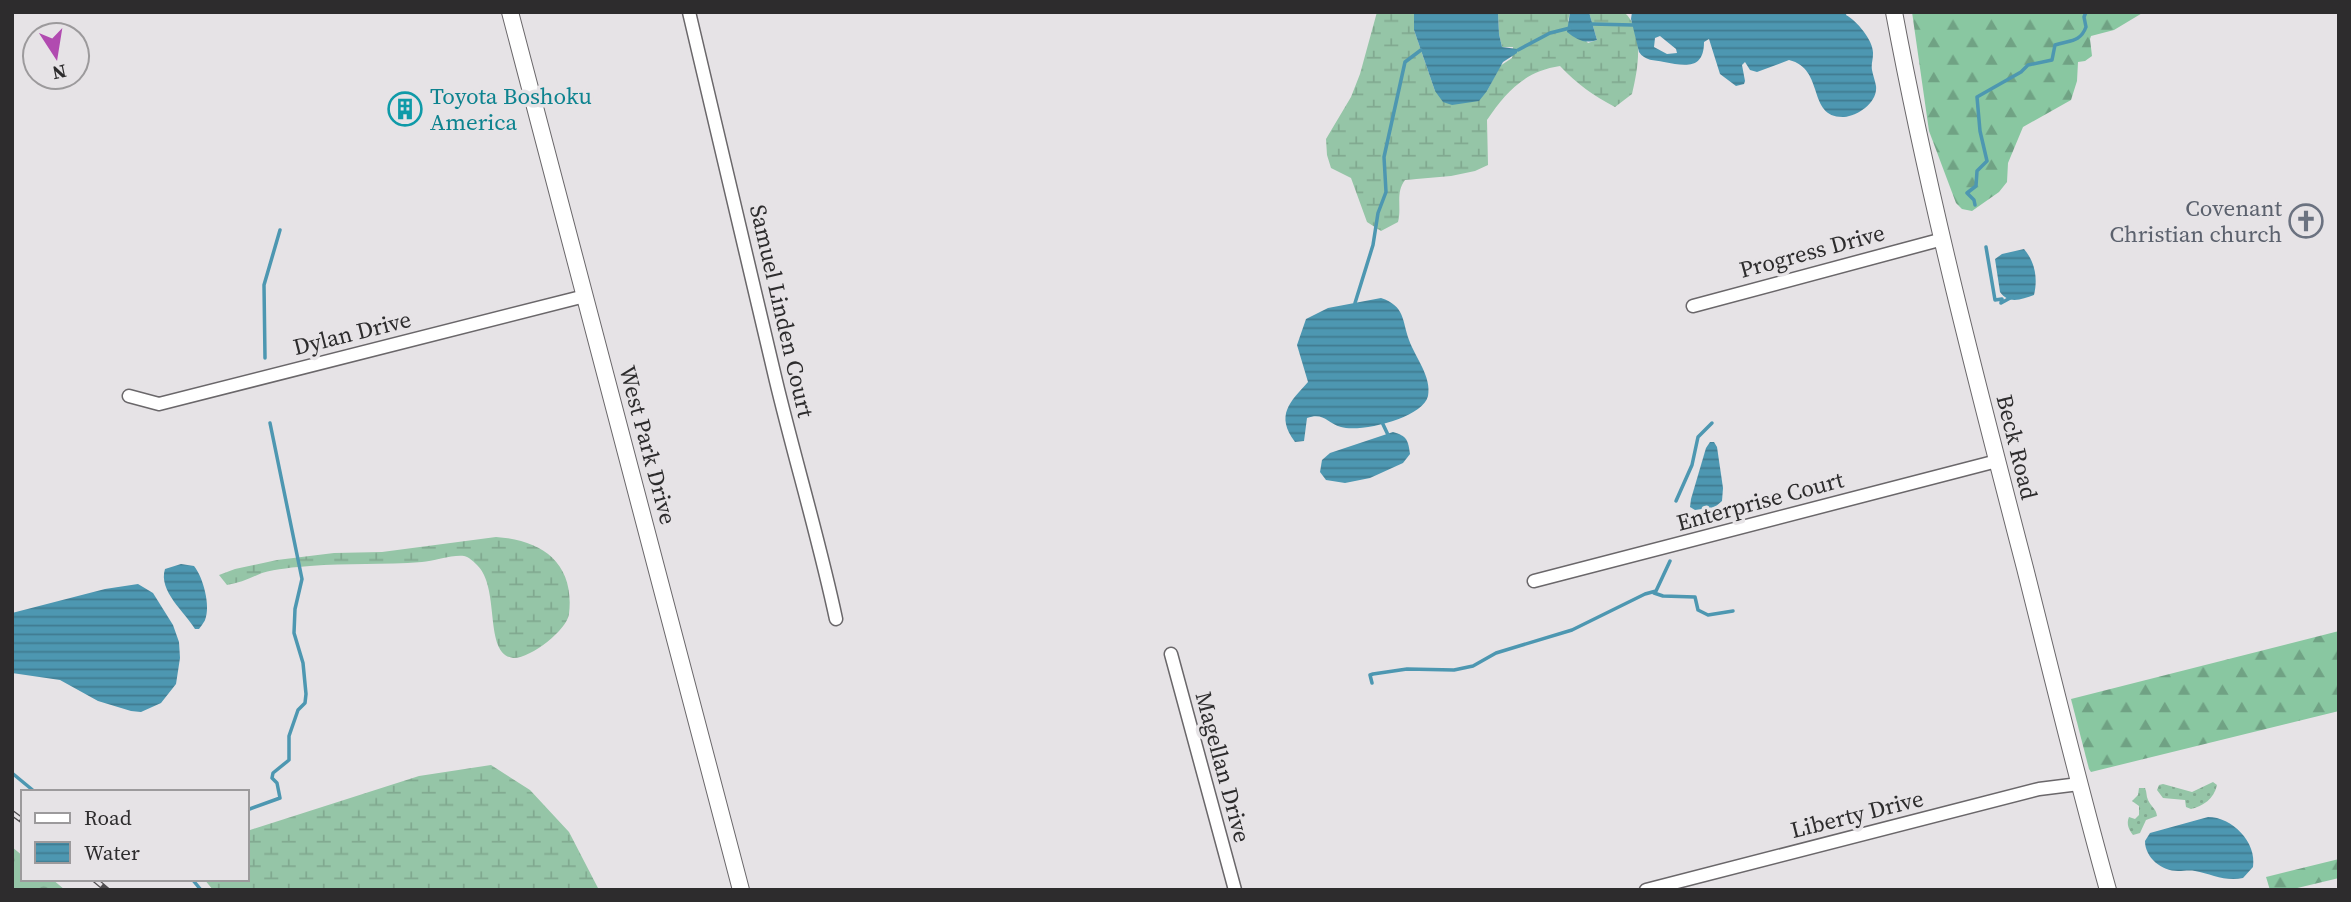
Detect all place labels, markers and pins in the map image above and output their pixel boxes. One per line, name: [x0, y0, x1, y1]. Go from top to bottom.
place label: Toyota Boshoku America: [430, 80, 592, 138]
building icon: Toyota Boshoku America: [386, 90, 424, 128]
place label: Covenant Christian church: [2110, 192, 2283, 250]
church icon: Covenant Christian church: [2287, 202, 2325, 240]

